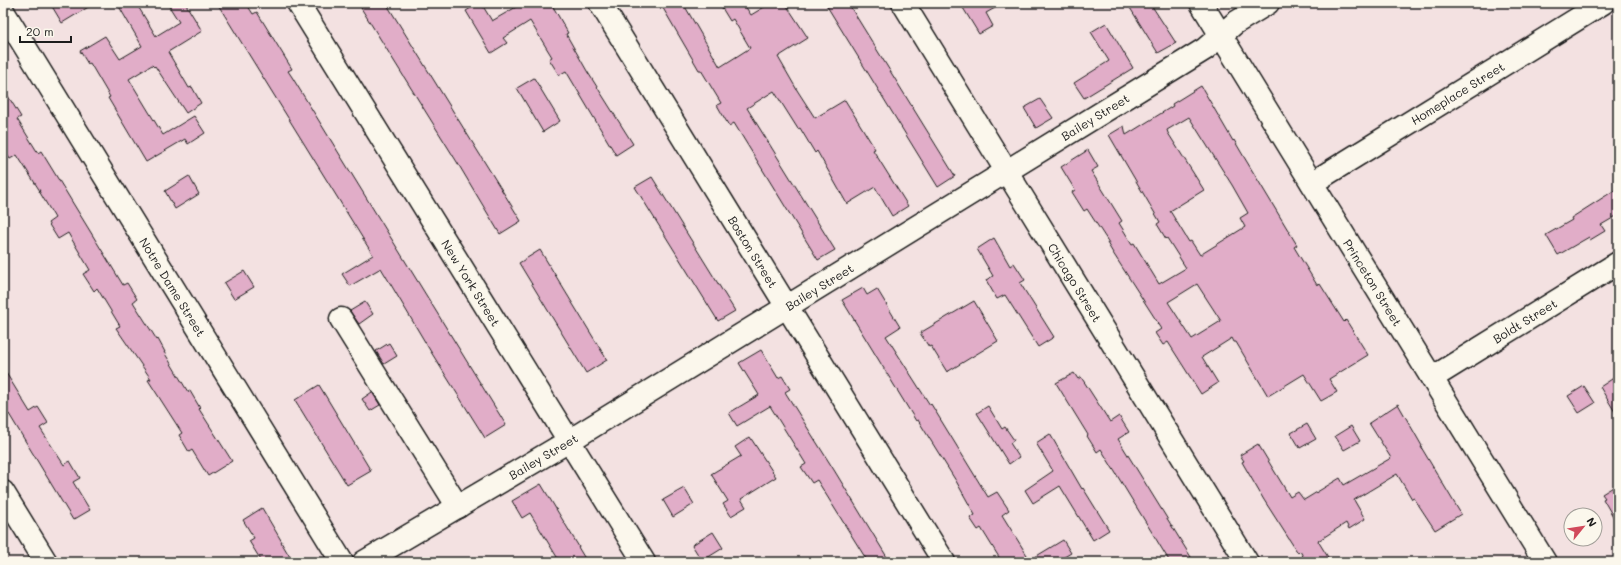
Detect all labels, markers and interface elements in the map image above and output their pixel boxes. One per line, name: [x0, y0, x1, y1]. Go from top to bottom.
scale bar: [20, 18, 71, 44]
text: 20 m: [26, 23, 54, 39]
street label: Homeplace Street: [1408, 58, 1507, 128]
street label: Bailey Street: [1058, 90, 1132, 144]
street label: Boston Street: [725, 213, 781, 291]
street label: Notre Dame Street: [136, 234, 209, 339]
street label: New York Street: [438, 236, 504, 329]
street label: Princeton Street: [1340, 236, 1406, 329]
street label: Chicago Street: [1045, 240, 1105, 325]
street label: Bailey Street: [782, 260, 856, 314]
street label: Boldt Street: [1490, 295, 1560, 347]
street label: Bailey Street: [506, 430, 581, 483]
north arrow: [1563, 507, 1603, 547]
text: N: [1584, 514, 1601, 529]

